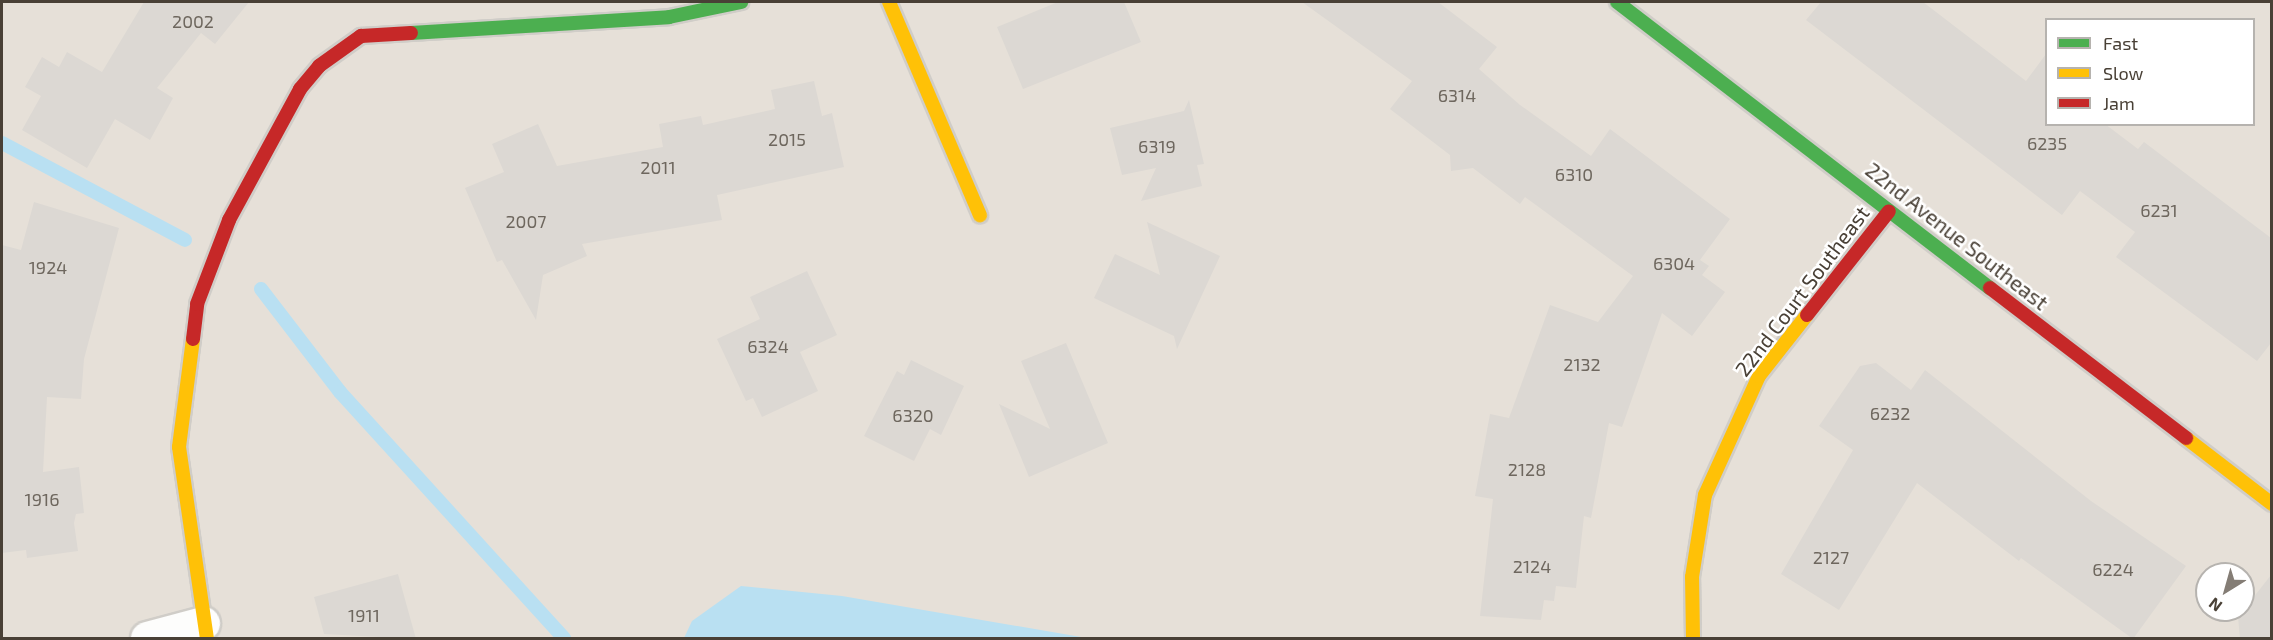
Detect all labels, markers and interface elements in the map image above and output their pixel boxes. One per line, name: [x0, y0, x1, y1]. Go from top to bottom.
house number: 2002: [172, 10, 214, 32]
legend: [2045, 18, 2255, 126]
text: Fast: [2103, 32, 2138, 54]
text: Slow: [2103, 62, 2143, 84]
house number: 6314: [1438, 84, 1476, 106]
text: Jam: [2103, 92, 2135, 114]
house number: 2015: [768, 128, 806, 150]
house number: 6235: [2027, 132, 2067, 154]
house number: 6319: [1138, 135, 1176, 157]
house number: 2011: [640, 156, 676, 178]
street label: 22nd Avenue Southeast: [1861, 157, 2053, 315]
house number: 6310: [1555, 163, 1593, 185]
house number: 6231: [2140, 199, 2178, 221]
street label: 22nd Court Southeast: [1730, 201, 1874, 381]
house number: 2007: [505, 210, 547, 232]
house number: 6304: [1653, 252, 1695, 274]
house number: 1924: [29, 256, 67, 278]
house number: 6324: [747, 335, 789, 357]
house number: 2132: [1563, 353, 1601, 375]
house number: 6232: [1870, 402, 1910, 424]
house number: 6320: [892, 404, 934, 426]
house number: 2128: [1508, 458, 1546, 480]
house number: 1916: [25, 488, 59, 510]
house number: 2127: [1813, 546, 1849, 568]
house number: 2124: [1513, 555, 1551, 577]
house number: 6224: [2092, 558, 2134, 580]
north arrow: [2195, 562, 2255, 622]
text: N: [2205, 594, 2225, 616]
house number: 1911: [348, 604, 380, 626]

